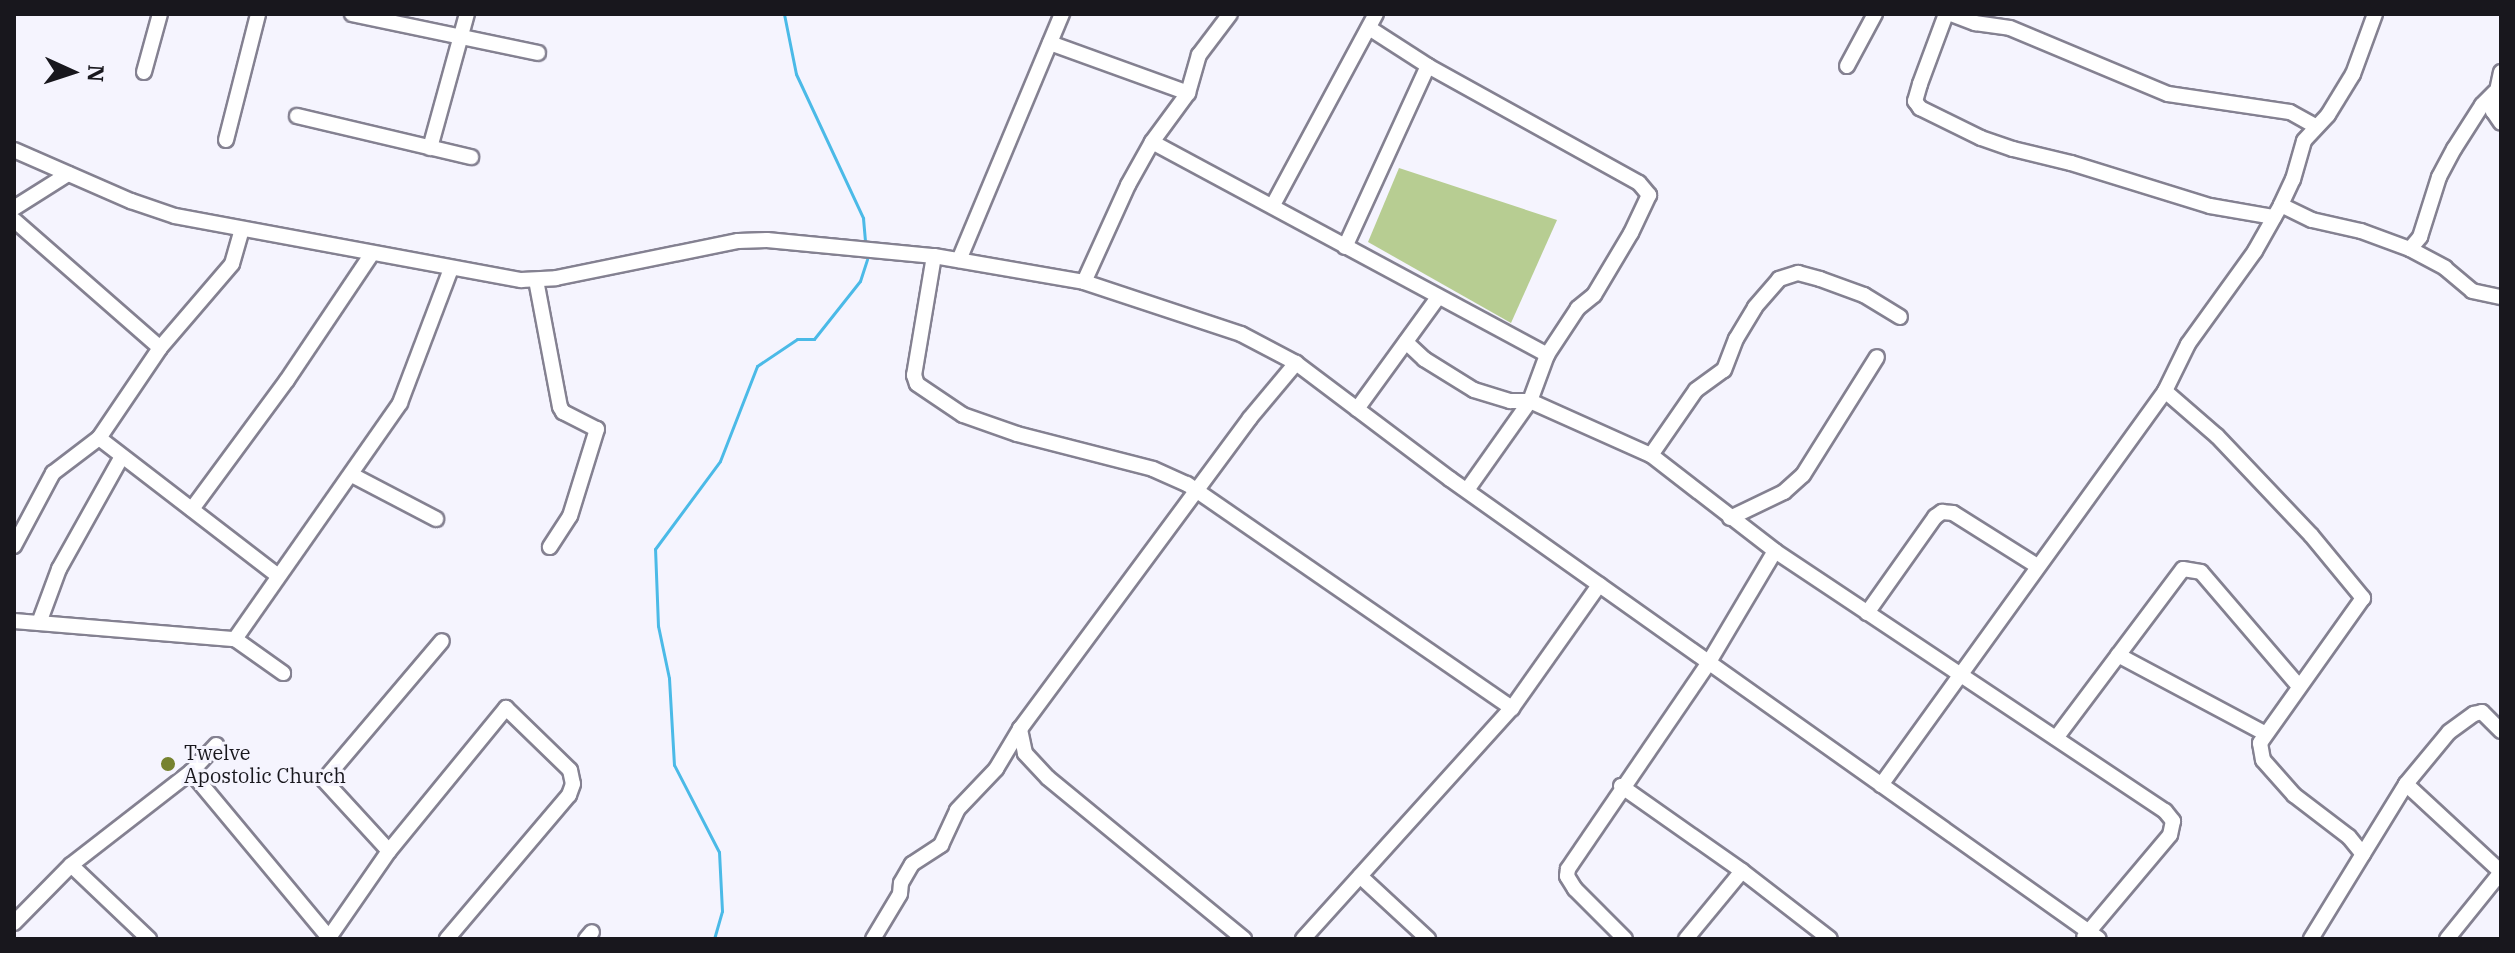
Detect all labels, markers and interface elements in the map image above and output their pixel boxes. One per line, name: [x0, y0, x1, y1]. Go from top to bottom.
north arrow: [32, 32, 112, 112]
text: N: [82, 64, 111, 83]
place label: Twelve Apostolic Church: [184, 740, 346, 787]
marker: Twelve Apostolic Church: [159, 755, 177, 773]

